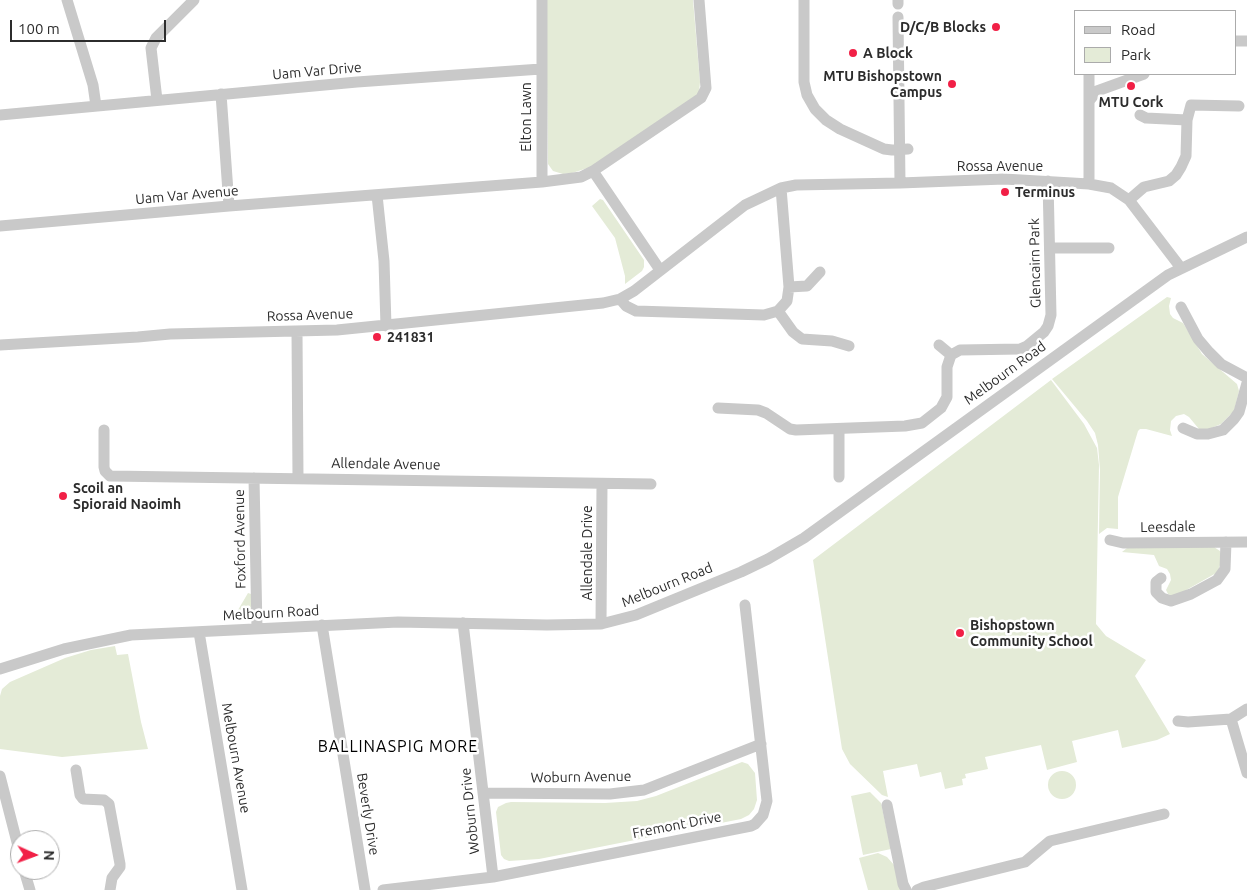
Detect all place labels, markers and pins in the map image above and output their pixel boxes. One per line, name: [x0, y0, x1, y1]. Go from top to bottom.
place label: D/C/B Blocks: [900, 19, 986, 35]
marker: D/C/B Blocks: [990, 21, 1002, 33]
place label: A Block: [863, 45, 913, 61]
marker: A Block: [847, 47, 859, 59]
place label: MTU Bishopstown Campus: [823, 68, 942, 100]
marker: MTU Bishopstown Campus: [946, 78, 958, 90]
marker: MTU Cork: [1125, 80, 1137, 92]
place label: MTU Cork: [1099, 94, 1163, 110]
place label: Terminus: [1015, 184, 1075, 200]
marker: Terminus: [999, 186, 1011, 198]
place label: 241831: [387, 329, 434, 345]
marker: 241831: [371, 331, 383, 343]
place label: Scoil an Spioraid Naoimh: [73, 480, 181, 512]
marker: Scoil an Spioraid Naoimh: [57, 490, 69, 502]
place label: Bishopstown Community School: [970, 617, 1093, 650]
marker: Bishopstown Community School: [954, 627, 966, 639]

